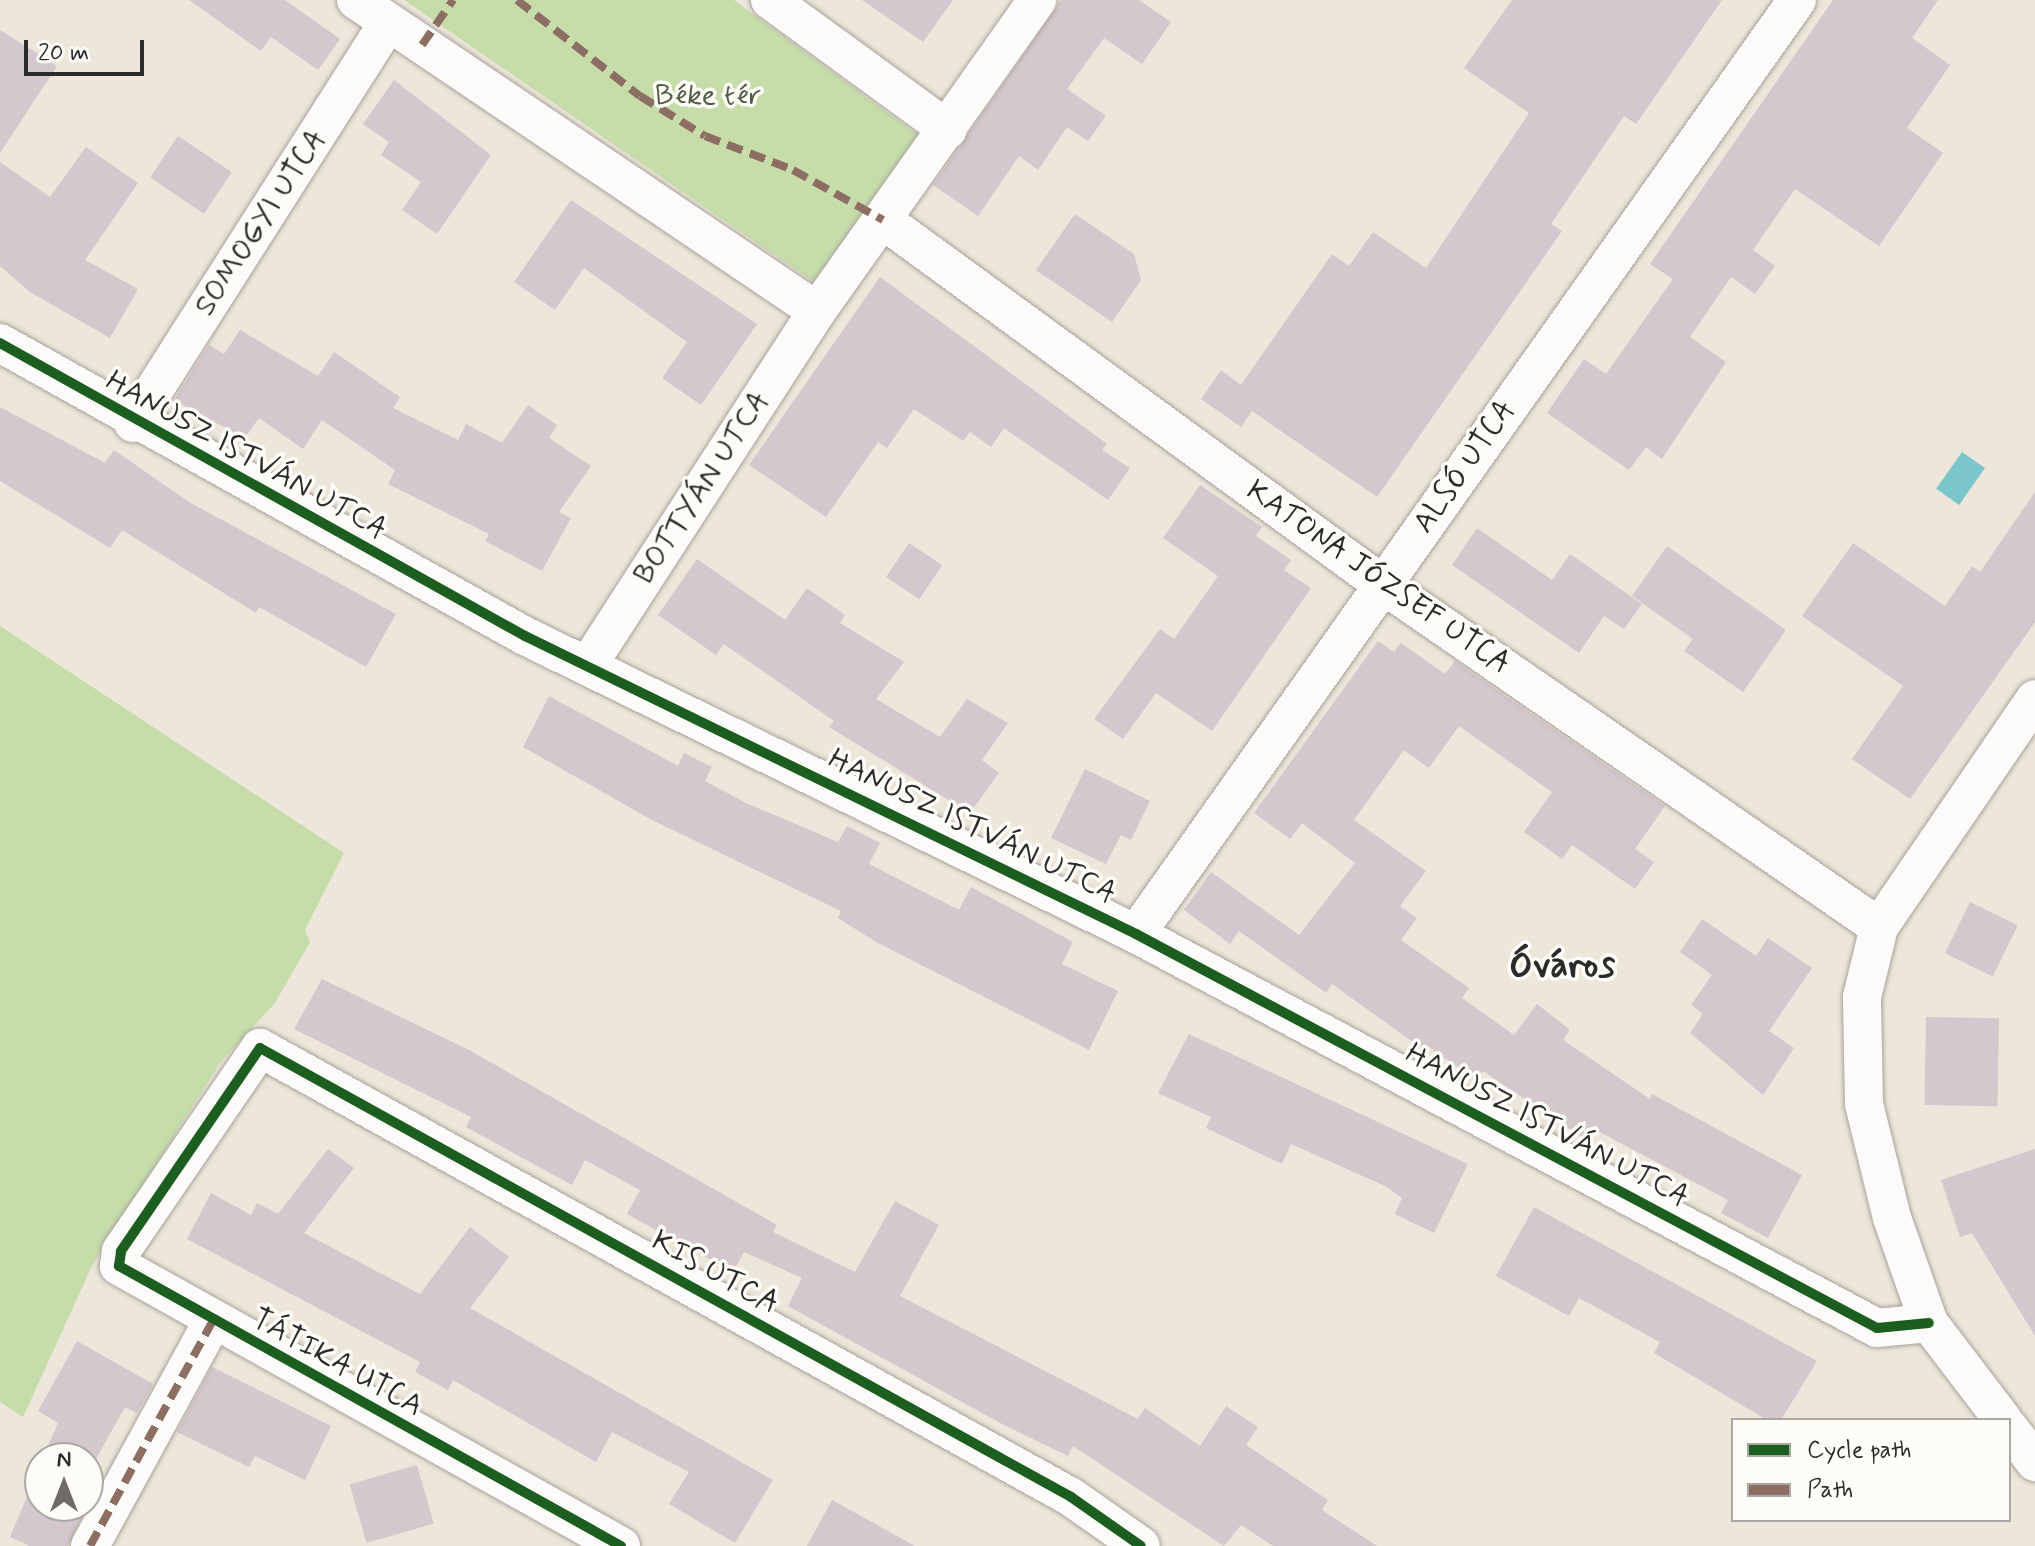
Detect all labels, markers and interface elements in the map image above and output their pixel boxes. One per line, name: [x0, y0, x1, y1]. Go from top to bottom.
scale bar: [28, 24, 148, 74]
text: 20 m: [38, 38, 89, 69]
park label: Béke tér: [651, 78, 765, 114]
street label: SOMOGYI UTCA: [187, 123, 335, 323]
street label: HANUSZ ISTVÁN UTCA: [96, 362, 396, 550]
street label: BOTTYÁN UTCA: [628, 387, 776, 589]
street label: ALSÓ UTCA: [1406, 394, 1524, 540]
street label: KATONA JÓZSEF UTCA: [1239, 473, 1517, 683]
street label: HANUSZ ISTVÁN UTCA: [819, 740, 1125, 914]
district label: Óváros: [1509, 943, 1615, 989]
street label: HANUSZ ISTVÁN UTCA: [1396, 1034, 1698, 1218]
street label: KIS UTCA: [648, 1225, 782, 1321]
street label: TÁTIKA UTCA: [245, 1301, 429, 1425]
legend: [1731, 1418, 2011, 1522]
text: Cycle path: [1807, 1435, 1912, 1466]
north arrow: [24, 1442, 104, 1522]
text: N: [57, 1446, 71, 1474]
text: Path: [1807, 1475, 1853, 1506]

